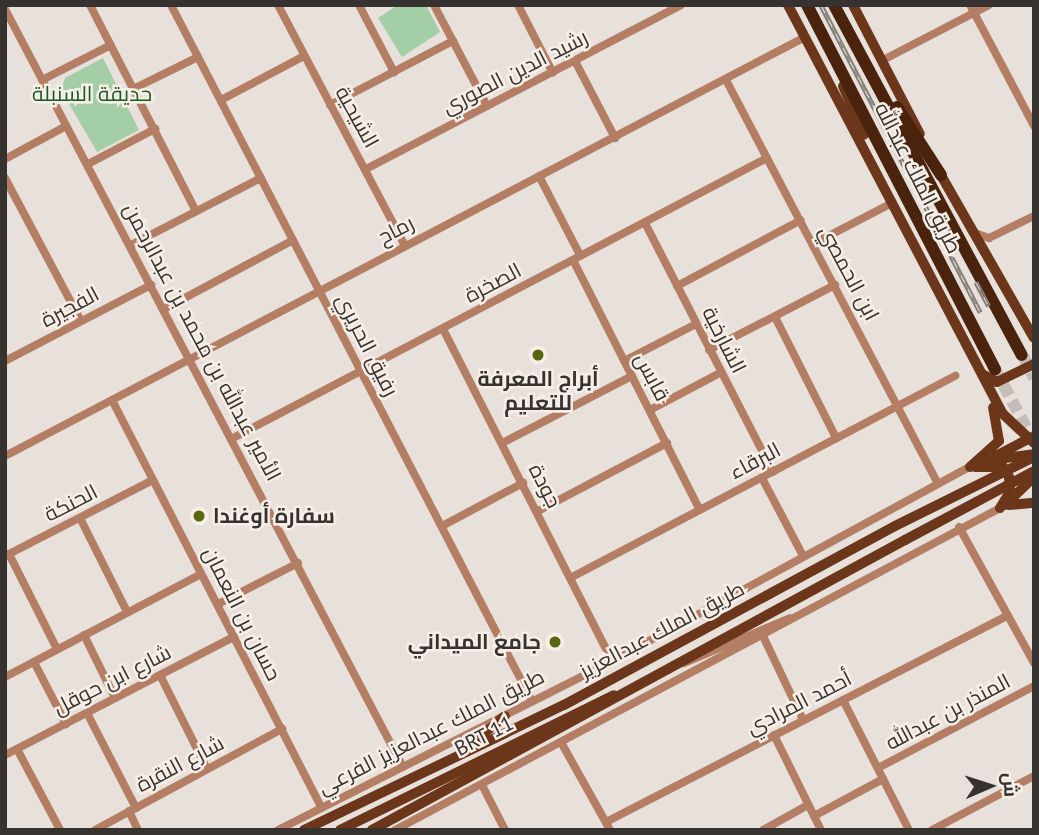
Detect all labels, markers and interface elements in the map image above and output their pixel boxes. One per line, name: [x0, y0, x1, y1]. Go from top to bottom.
street label: رشيد الدين الصوري: [438, 24, 592, 120]
park label: حديقة السنبلة: [32, 81, 152, 107]
street label: الشيحية: [330, 82, 384, 152]
street label: طريق الملك عبدالله: [869, 98, 967, 258]
street label: الأمير عبدالله بن محمد بن عبدالرحمن: [118, 199, 286, 485]
street label: رماح: [374, 210, 418, 250]
street label: ابن الحمصي: [813, 221, 885, 325]
street label: الصخرة: [460, 258, 526, 308]
street label: الفجيرة: [37, 281, 103, 333]
street label: رفيق الحريري: [330, 290, 404, 400]
street label: الشارخية: [697, 303, 751, 377]
marker: أبراج المعرفة للتعليم: [530, 347, 546, 363]
street label: قابس: [629, 349, 675, 405]
place label: أبراج المعرفة للتعليم: [477, 366, 599, 416]
street label: البرقاء: [725, 437, 785, 485]
street label: جودة: [523, 460, 567, 512]
street label: الحنكة: [40, 479, 102, 527]
place label: سفارة أوغندا: [213, 503, 335, 529]
marker: سفارة أوغندا: [191, 508, 207, 524]
street label: حسان بن النعمان: [197, 543, 287, 685]
street label: طريق الملك عبدالعزيز: [575, 576, 749, 684]
place label: جامع الميداني: [408, 629, 541, 655]
marker: جامع الميداني: [547, 634, 563, 650]
street label: شارع ابن حوقل: [49, 639, 175, 721]
street label: طريق الملك عبدالعزيز الفرعي: [314, 664, 548, 800]
street label: أحمد المرادي: [742, 666, 856, 740]
street label: المنذر بن عبدالله: [881, 669, 1015, 755]
street label: BRT 11: [450, 710, 518, 762]
street label: شارع النقرة: [132, 730, 228, 798]
north arrow: [955, 751, 1025, 821]
text: ش: [998, 772, 1024, 798]

